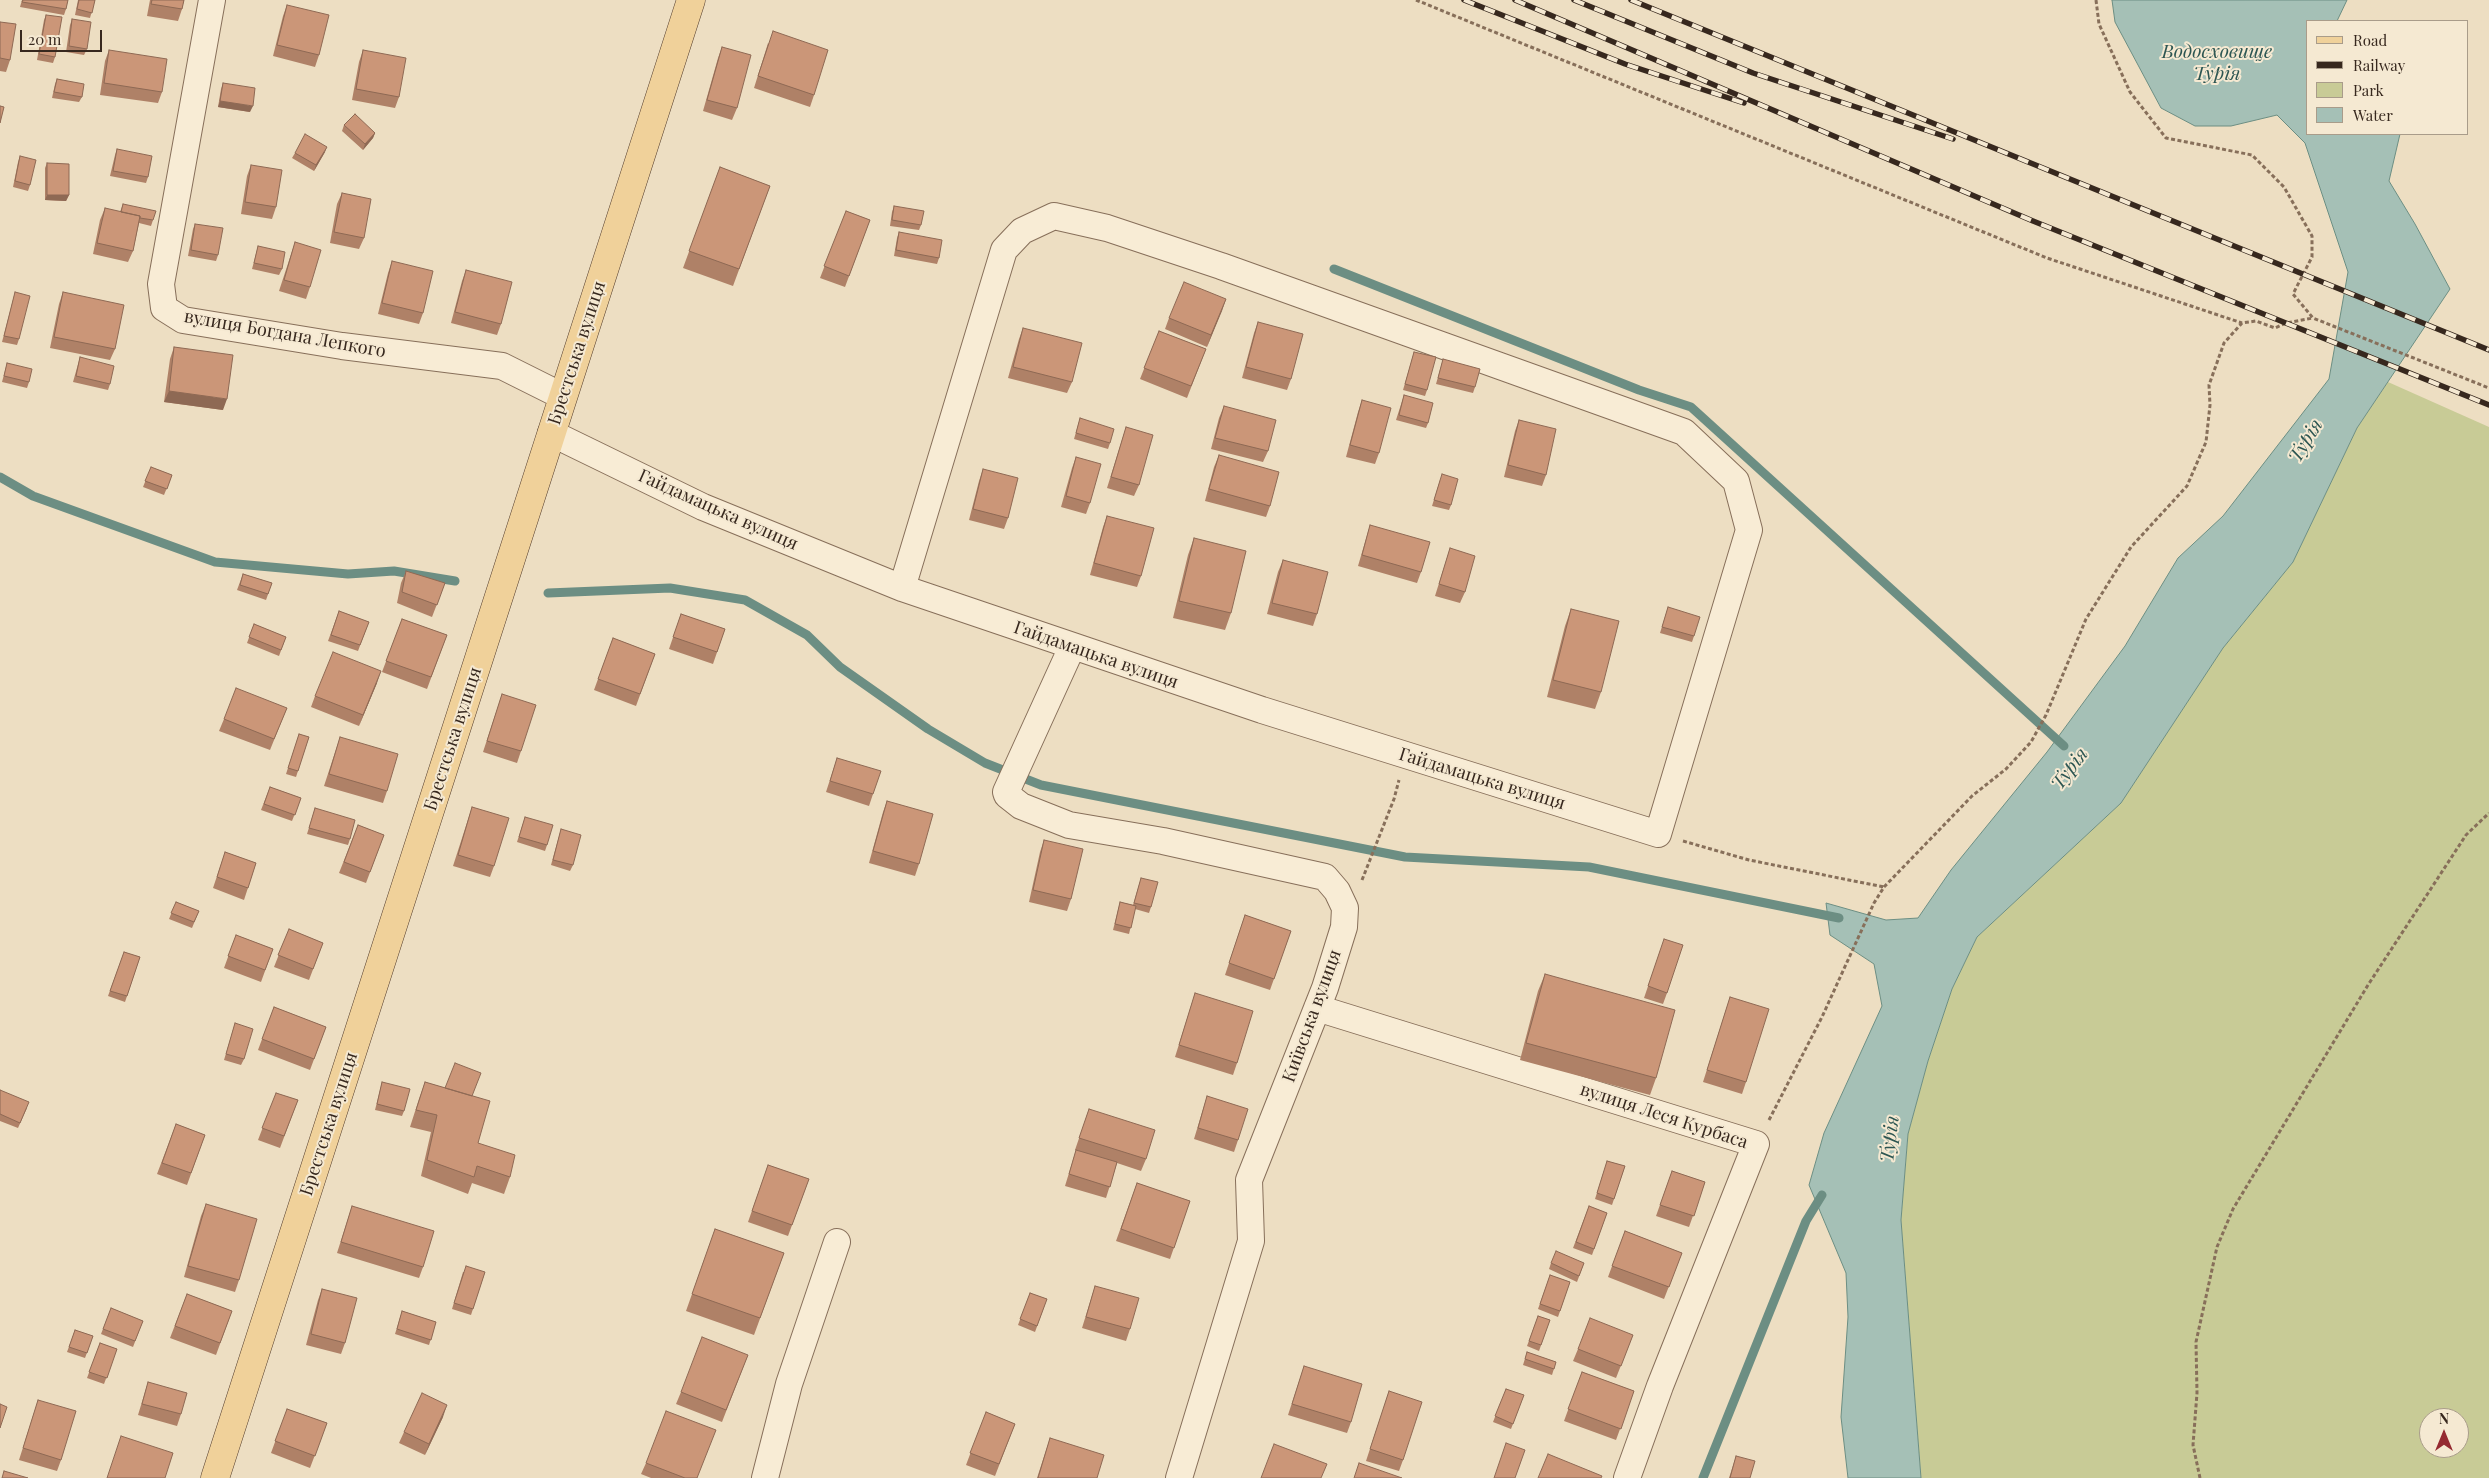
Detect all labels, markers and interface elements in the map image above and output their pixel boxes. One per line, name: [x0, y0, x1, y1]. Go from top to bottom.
scale bar: [22, 20, 105, 52]
legend: [2306, 20, 2469, 135]
text: 20 m: [28, 29, 61, 49]
text: Road: [2353, 30, 2387, 50]
water label: Водосховище Турія: [2162, 41, 2272, 85]
text: Railway: [2353, 55, 2405, 75]
text: Park: [2353, 80, 2384, 100]
text: Water: [2353, 105, 2393, 125]
street label: Брестська вулиця: [544, 278, 610, 428]
street label: вулиця Богдана Лепкого: [182, 306, 388, 362]
water label: Турія: [2284, 415, 2328, 467]
street label: Гайдамацька вулиця: [635, 465, 801, 555]
street label: Гайдамацька вулиця: [1011, 617, 1181, 693]
street label: Брестська вулиця: [420, 664, 486, 814]
street label: Гайдамацька вулиця: [1396, 743, 1568, 815]
water label: Турія: [2047, 743, 2093, 795]
street label: Київська вулиця: [1278, 947, 1346, 1085]
street label: Брестська вулиця: [296, 1049, 362, 1199]
street label: вулиця Леся Курбаса: [1577, 1079, 1751, 1153]
water label: Турія: [1876, 1114, 1904, 1164]
north arrow: [2419, 1408, 2469, 1458]
text: N: [2439, 1409, 2449, 1428]

